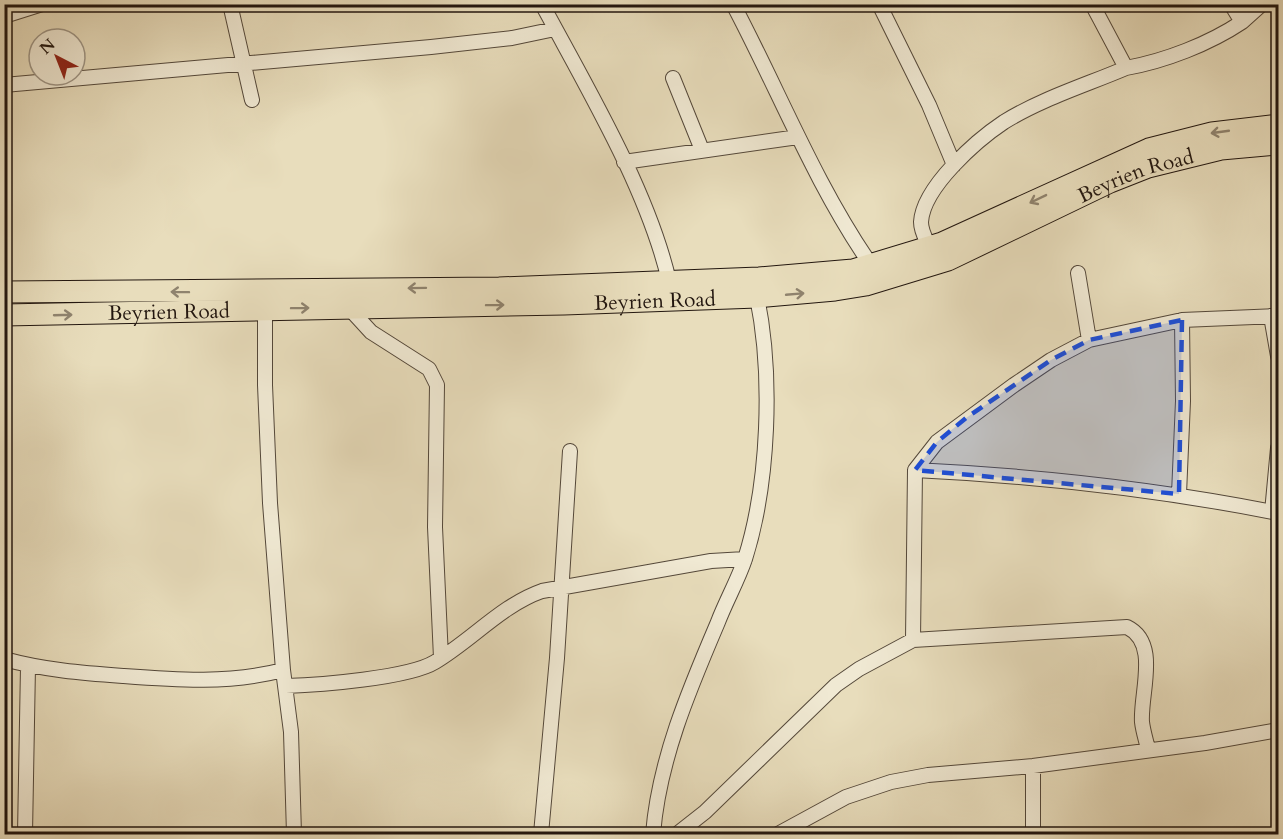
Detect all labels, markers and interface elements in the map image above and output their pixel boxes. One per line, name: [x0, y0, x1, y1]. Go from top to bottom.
north arrow: [27, 27, 87, 87]
text: N: [35, 34, 60, 59]
one-way arrow: [1211, 126, 1231, 137]
street label: Beyrien Road: [1073, 142, 1197, 210]
one-way arrow: [1030, 194, 1048, 206]
one-way arrow: [407, 283, 427, 294]
street label: Beyrien Road: [593, 285, 716, 318]
one-way arrow: [170, 286, 190, 297]
one-way arrow: [784, 288, 804, 299]
street label: Beyrien Road: [108, 297, 230, 328]
one-way arrow: [484, 300, 504, 311]
one-way arrow: [289, 303, 309, 314]
one-way arrow: [52, 309, 72, 320]

